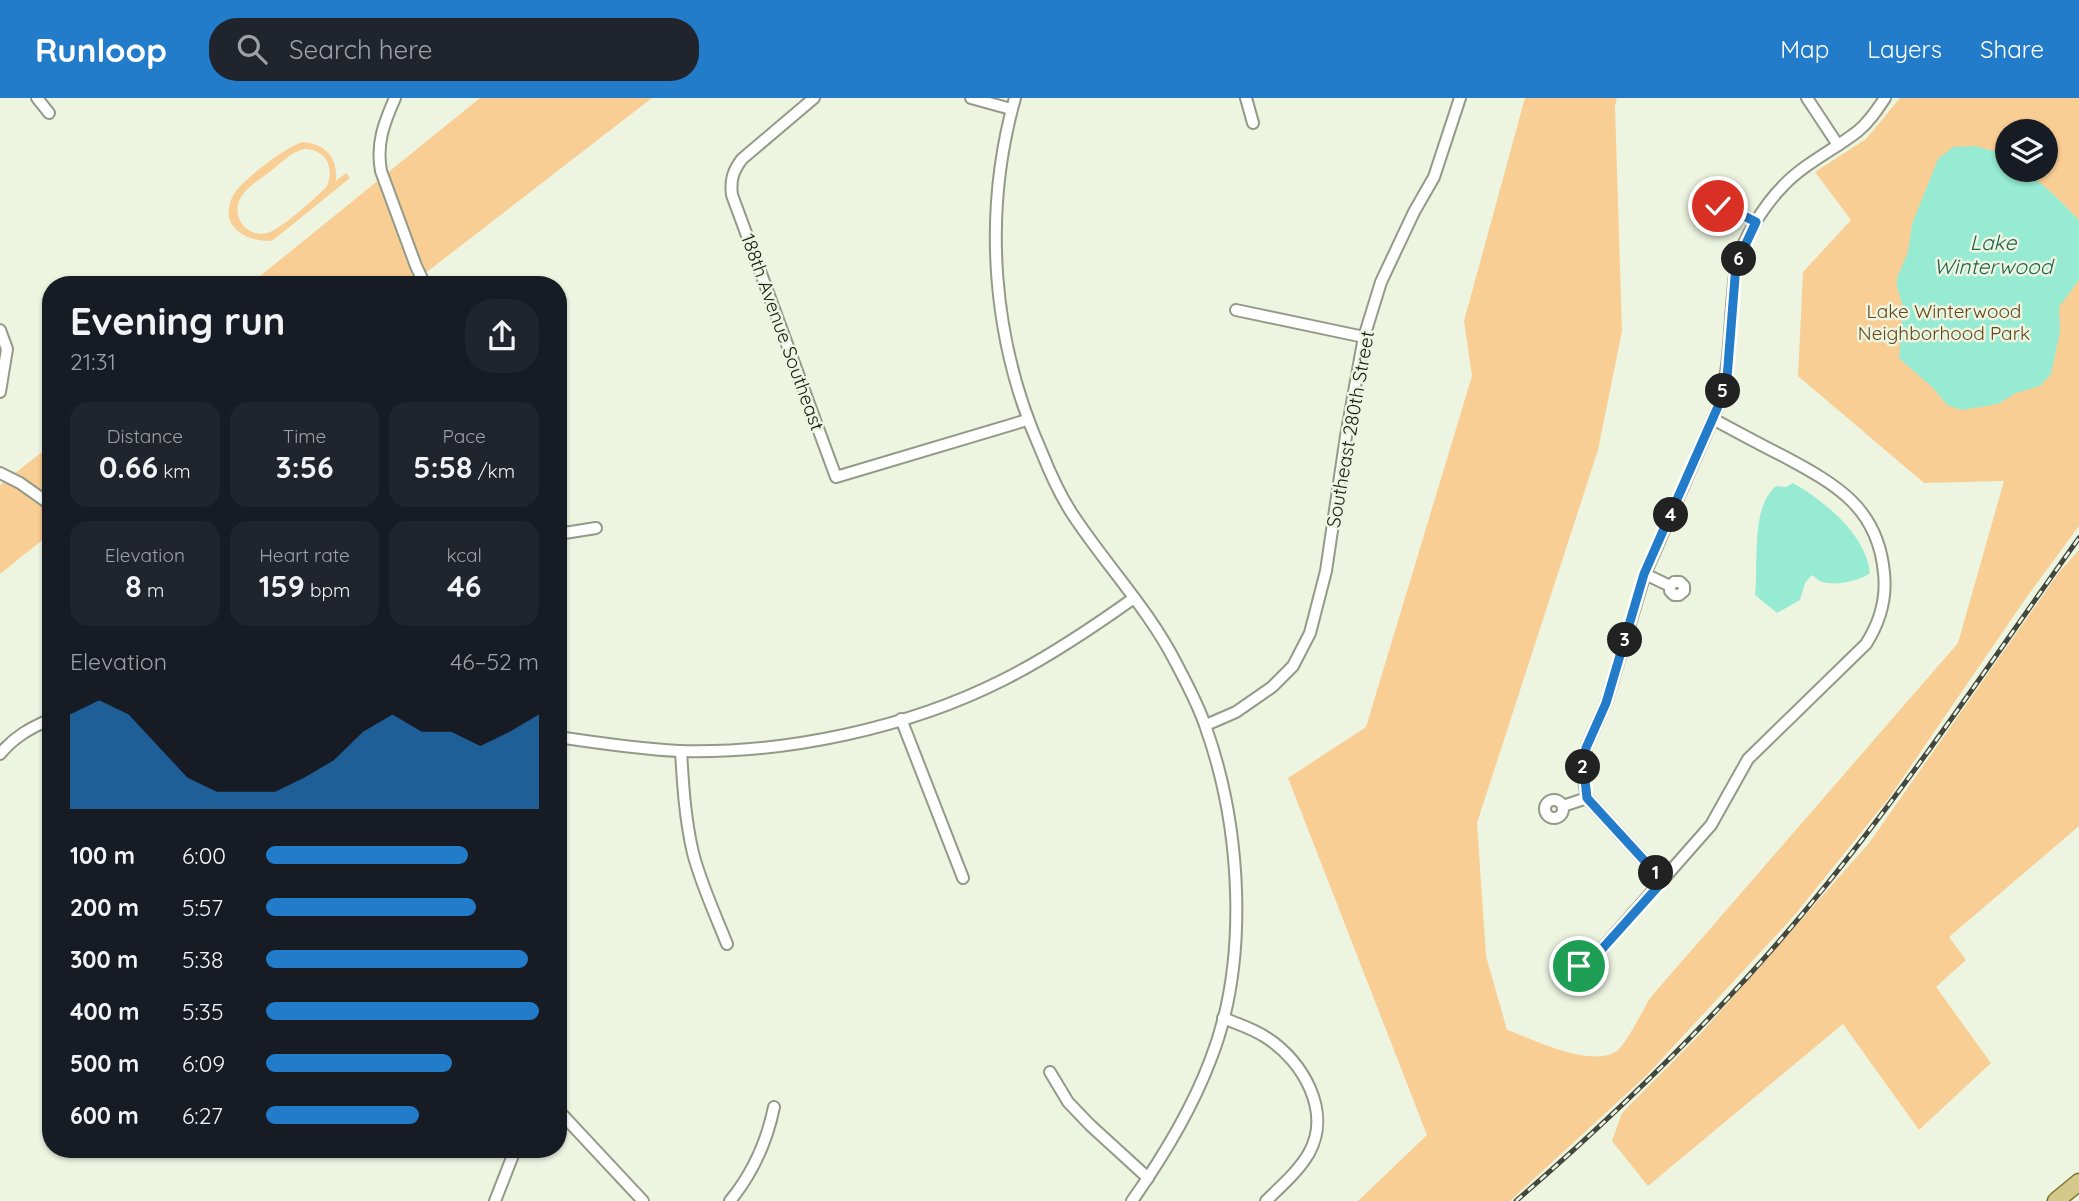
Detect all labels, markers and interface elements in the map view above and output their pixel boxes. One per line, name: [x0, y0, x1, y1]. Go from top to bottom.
search box: [209, 18, 699, 81]
text: Runloop: [35, 29, 167, 70]
icon: search: [233, 30, 271, 68]
text: Search here: [289, 33, 432, 66]
text: Map: [1780, 34, 1829, 64]
text: Layers: [1867, 34, 1942, 64]
text: Share: [1980, 34, 2044, 64]
map controls: [1995, 119, 2058, 182]
button: layers: [1995, 119, 2058, 182]
pin: [1688, 176, 1748, 236]
icon: check: [1699, 187, 1737, 225]
water label: Lake Winterwood: [1934, 229, 2055, 279]
street label: 188th Avenue Southeast: [736, 230, 830, 434]
pin: 6: [1722, 242, 1756, 276]
text: 6: [1733, 246, 1744, 270]
text: Evening run: [70, 297, 285, 345]
button: share: [465, 299, 539, 373]
park label: Lake Winterwood Neighborhood Park: [1858, 299, 2030, 345]
street label: Southeast 280th Street: [1321, 329, 1379, 529]
text: 21:31: [70, 347, 116, 376]
pin: 5: [1706, 374, 1740, 408]
text: 5: [1717, 378, 1728, 402]
text: Distance: [107, 424, 183, 448]
text: Time: [283, 424, 326, 448]
text: Pace: [443, 424, 486, 448]
text: 0.66: [99, 448, 158, 486]
text: 3:56: [275, 448, 334, 486]
text: 5:58: [413, 448, 472, 486]
text: km: [158, 459, 191, 483]
text: /km: [472, 459, 515, 483]
pin: 4: [1654, 498, 1688, 532]
text: 4: [1665, 502, 1676, 526]
text: Elevation: [105, 543, 185, 567]
text: Heart rate: [259, 543, 350, 567]
text: kcal: [446, 543, 482, 567]
text: 8: [125, 567, 142, 605]
text: 159: [259, 567, 305, 605]
text: 46: [447, 567, 481, 605]
text: m: [142, 578, 164, 602]
text: bpm: [305, 578, 350, 602]
pin: 3: [1608, 622, 1642, 658]
text: 3: [1619, 627, 1630, 651]
text: Elevation: [70, 647, 167, 676]
text: 46–52 m: [450, 647, 539, 676]
pin: 2: [1566, 750, 1600, 784]
text: 2: [1577, 754, 1588, 778]
text: 100 m: [70, 841, 135, 870]
text: 6:00: [182, 841, 226, 870]
pin: 1: [1638, 856, 1674, 890]
text: 1: [1652, 860, 1659, 884]
text: 200 m: [70, 893, 139, 922]
text: 5:57: [182, 893, 223, 922]
pin: [1549, 936, 1609, 996]
text: 300 m: [70, 945, 138, 974]
text: 5:38: [182, 945, 223, 974]
icon: arrive: [1560, 947, 1598, 985]
text: 400 m: [70, 997, 139, 1026]
text: 5:35: [182, 997, 223, 1026]
text: 500 m: [70, 1049, 139, 1078]
text: 6:09: [182, 1049, 225, 1078]
text: 600 m: [70, 1101, 139, 1130]
text: 6:27: [182, 1101, 223, 1130]

